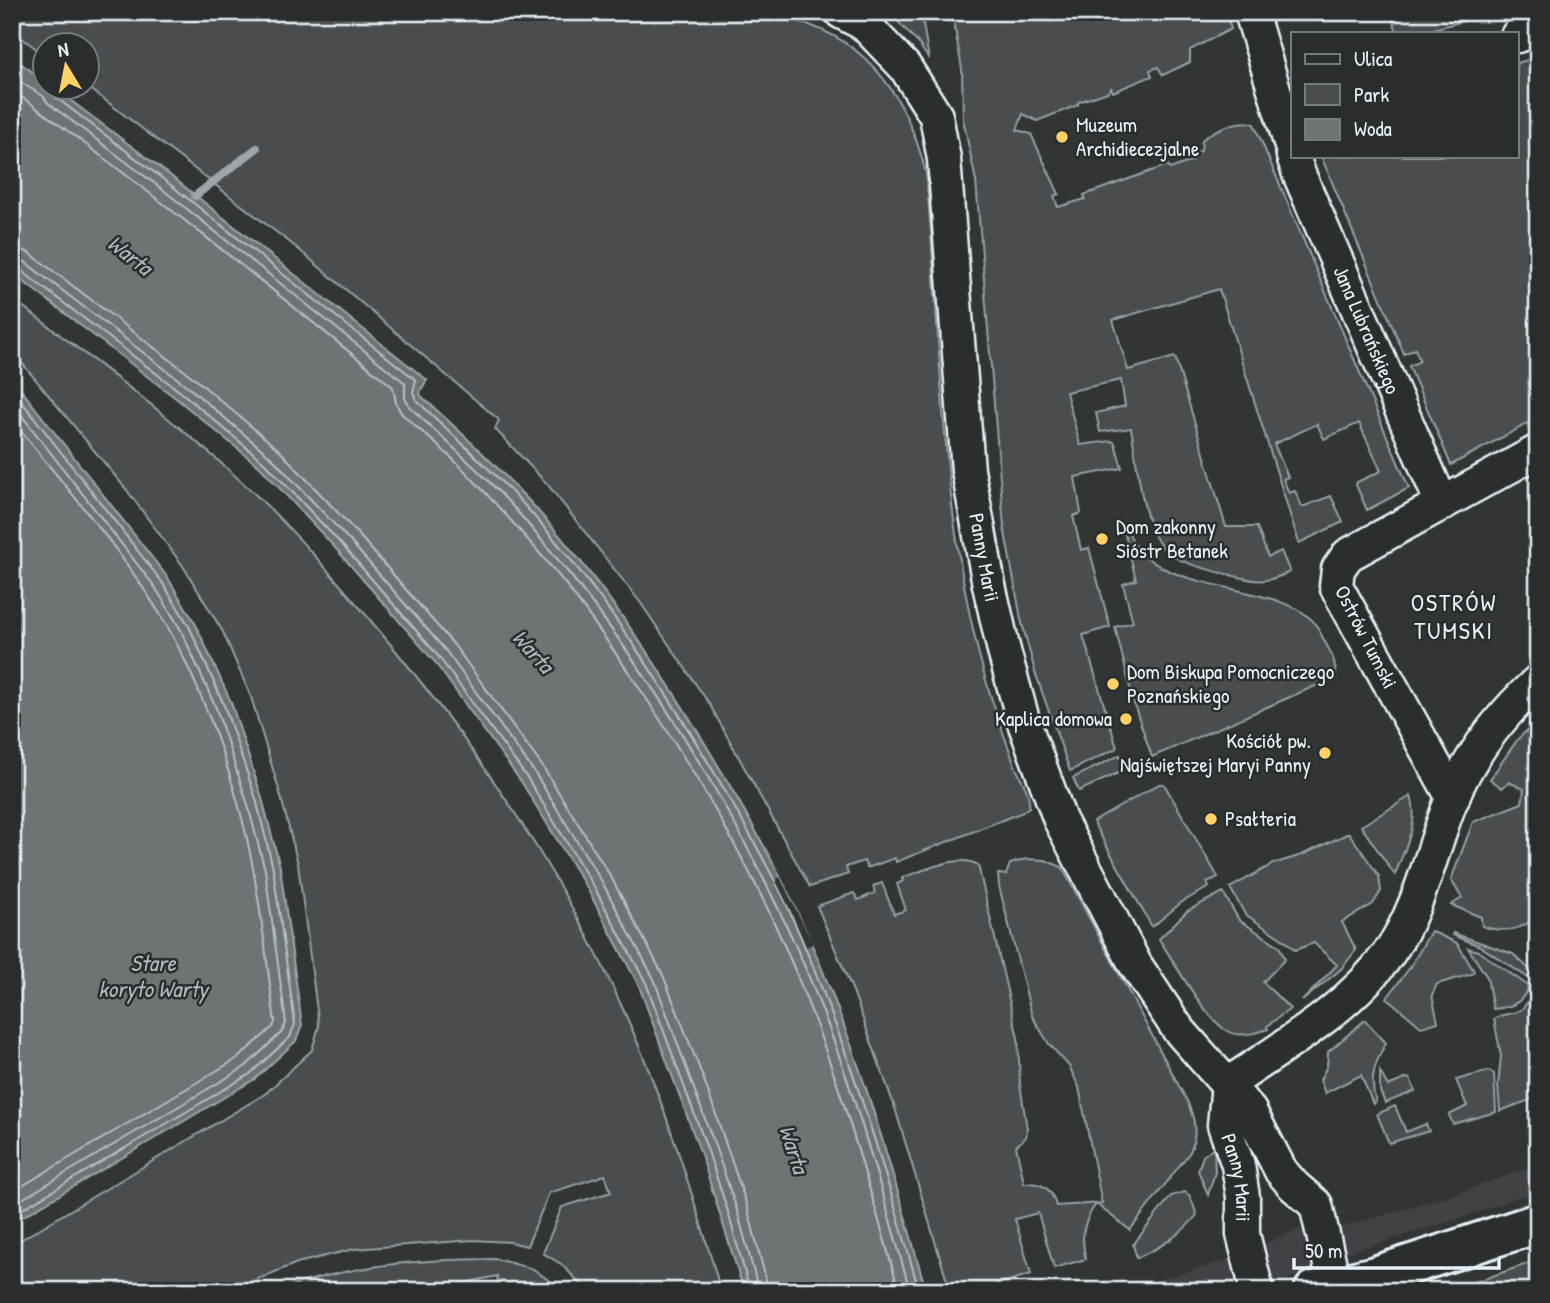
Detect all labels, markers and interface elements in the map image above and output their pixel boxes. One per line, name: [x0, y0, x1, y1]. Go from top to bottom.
north arrow: [32, 32, 102, 102]
legend: [1291, 32, 1518, 158]
text: N: [56, 36, 70, 63]
text: Ulica: [1354, 44, 1392, 73]
text: Park: [1354, 80, 1389, 109]
place label: Muzeum Archidiecezjalne: [1076, 110, 1199, 163]
text: Woda: [1354, 114, 1392, 143]
marker: Muzeum Archidiecezjalne: [1054, 129, 1070, 145]
water label: Warta: [101, 227, 161, 283]
street label: Jana Lubrańskiego: [1327, 261, 1408, 398]
street label: Panny Marii: [962, 511, 1007, 604]
place label: Dom zakonny Sióstr Betanek: [1116, 512, 1228, 565]
marker: Dom zakonny Sióstr Betanek: [1094, 531, 1110, 547]
street label: Ostrów Tumski: [1328, 580, 1405, 693]
district label: OSTRÓW TUMSKI: [1411, 586, 1497, 646]
water label: Warta: [505, 622, 563, 681]
place label: Dom Biskupa Pomocniczego Poznańskiego: [1127, 657, 1334, 710]
marker: Dom Biskupa Pomocniczego Poznańskiego: [1105, 676, 1121, 692]
place label: Kaplica domowa: [995, 704, 1112, 733]
marker: Kaplica domowa: [1118, 711, 1134, 727]
place label: Kościół pw. Najświętszej Maryi Panny: [1120, 726, 1311, 779]
marker: Kościół pw. Najświętszej Maryi Panny: [1317, 745, 1333, 761]
place label: Psałteria: [1225, 804, 1296, 833]
marker: Psałteria: [1203, 811, 1219, 827]
water label: Stare koryto Warty: [98, 947, 210, 1005]
water label: Warta: [772, 1121, 817, 1179]
street label: Panny Marii: [1214, 1130, 1258, 1222]
scale bar: [1294, 1226, 1499, 1270]
text: 50 m: [1305, 1236, 1342, 1265]

